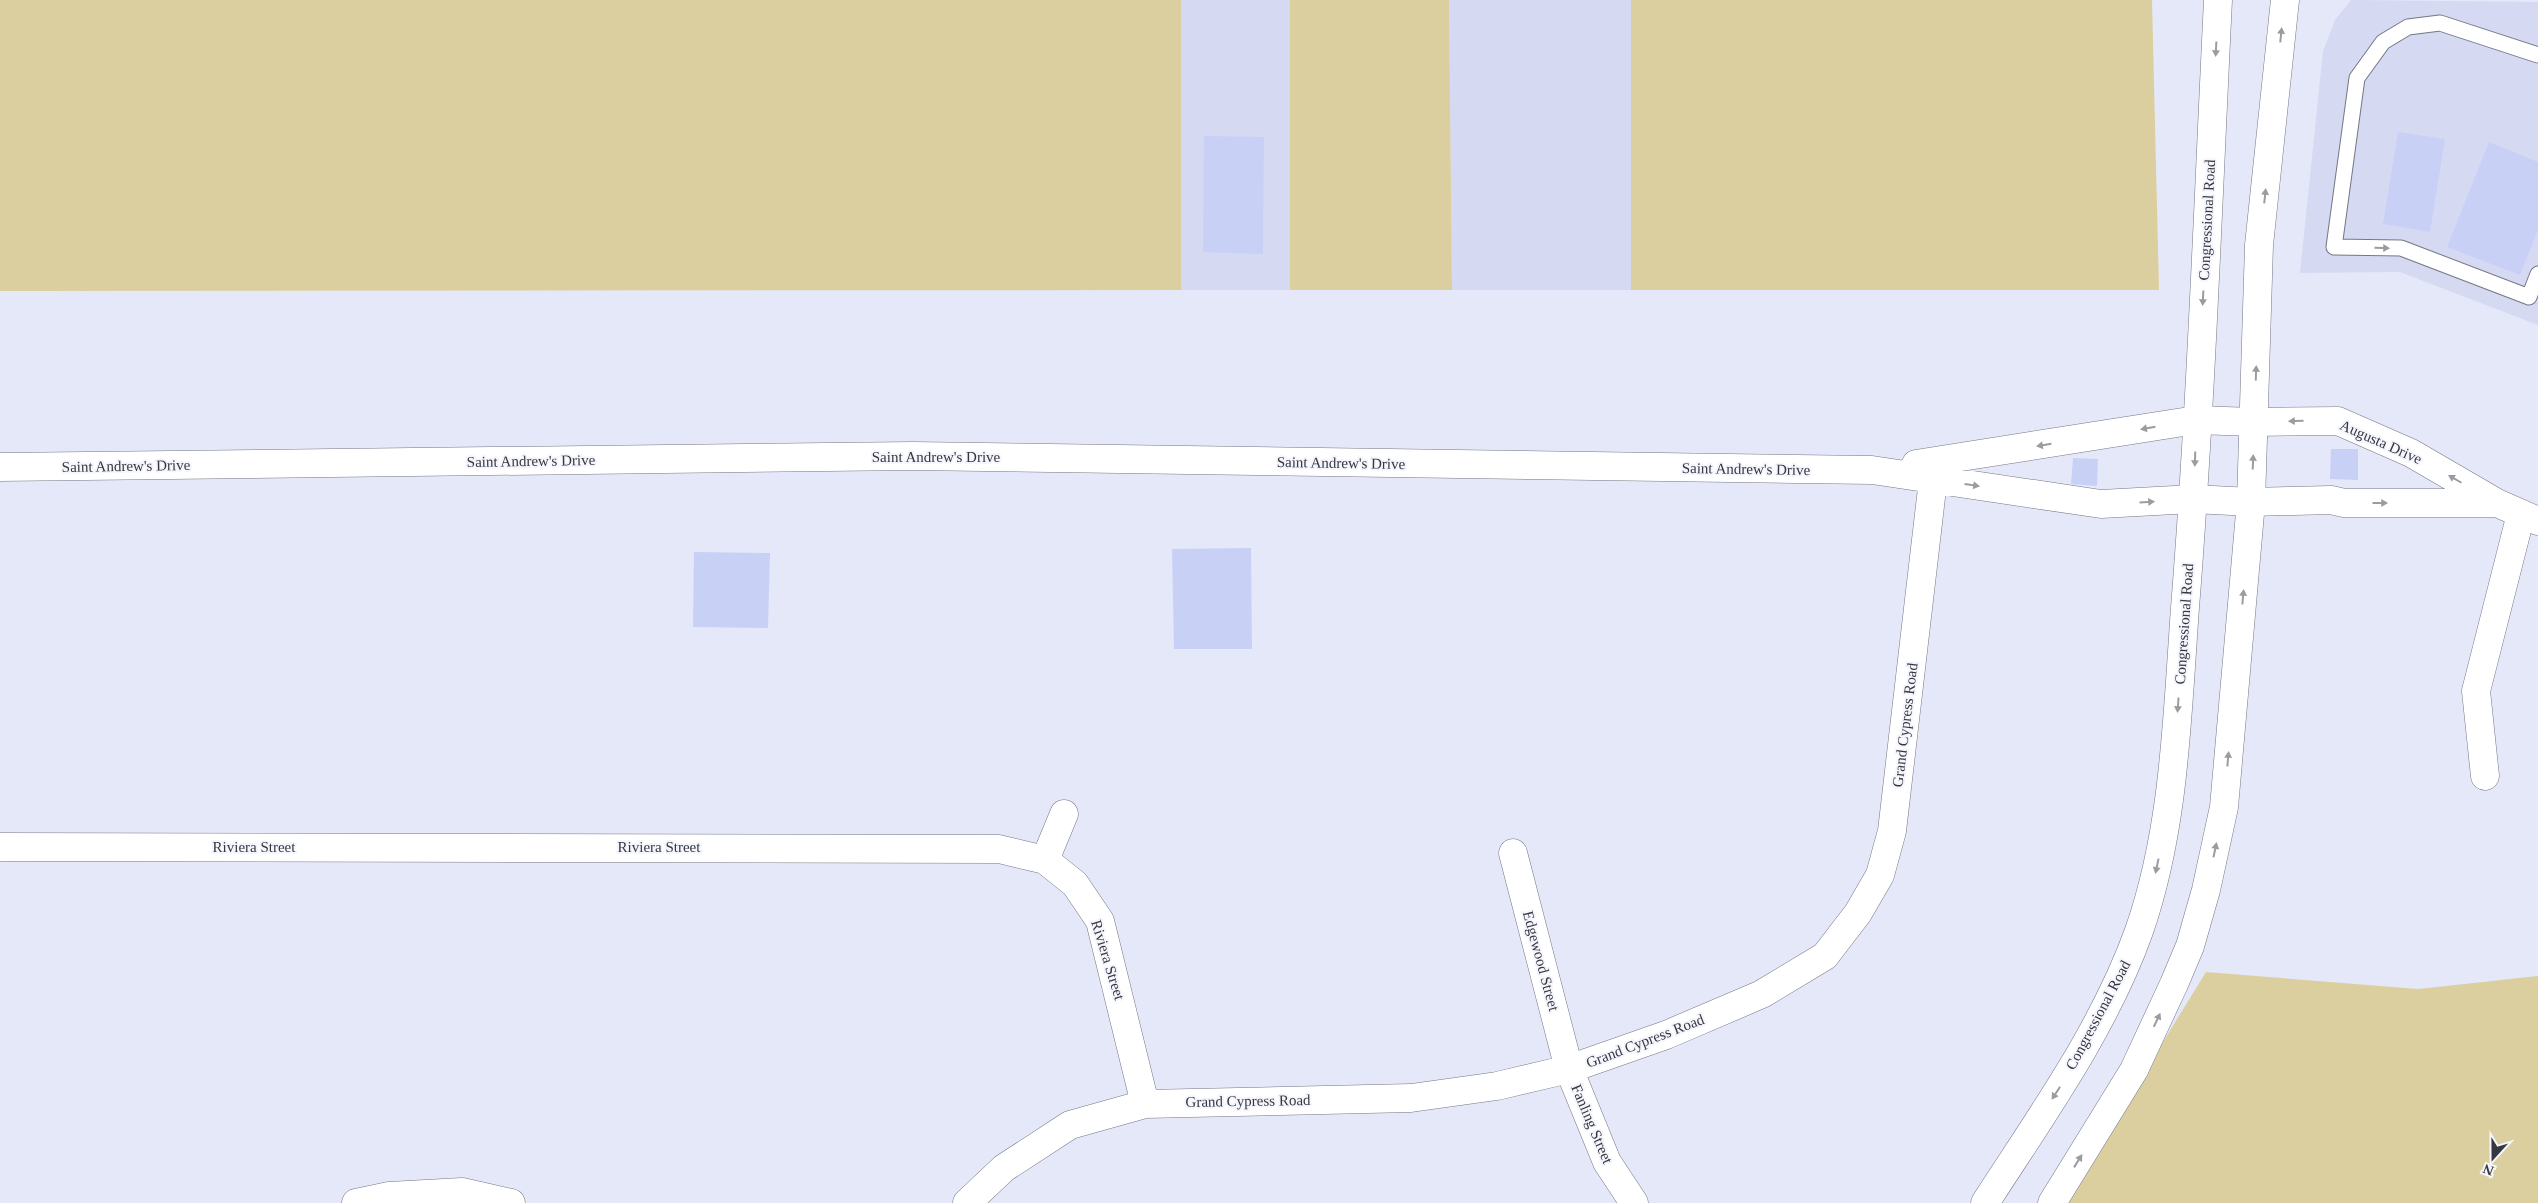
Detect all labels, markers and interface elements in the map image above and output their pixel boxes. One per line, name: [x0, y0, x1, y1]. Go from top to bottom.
one-way arrow: [2278, 26, 2286, 42]
one-way arrow: [2211, 41, 2219, 57]
street label: Congressional Road: [2196, 159, 2218, 281]
one-way arrow: [2261, 188, 2269, 204]
one-way arrow: [2375, 244, 2391, 252]
one-way arrow: [2198, 291, 2206, 307]
one-way arrow: [2252, 365, 2260, 381]
one-way arrow: [2288, 417, 2304, 425]
street label: Augusta Drive: [2338, 417, 2425, 467]
one-way arrow: [2140, 424, 2156, 432]
one-way arrow: [2036, 441, 2052, 449]
street label: Saint Andrew's Drive: [872, 449, 1001, 465]
street label: Saint Andrew's Drive: [467, 452, 596, 470]
one-way arrow: [2191, 452, 2199, 468]
street label: Saint Andrew's Drive: [1277, 454, 1406, 472]
one-way arrow: [2249, 454, 2257, 470]
street label: Saint Andrew's Drive: [62, 457, 191, 475]
street label: Saint Andrew's Drive: [1682, 460, 1811, 478]
one-way arrow: [2448, 474, 2461, 483]
one-way arrow: [1965, 481, 1981, 489]
one-way arrow: [2140, 497, 2156, 505]
one-way arrow: [2372, 499, 2388, 507]
street label: Congressional Road: [2172, 562, 2196, 685]
one-way arrow: [2239, 589, 2247, 605]
street label: Grand Cypress Road: [1889, 662, 1921, 788]
one-way arrow: [2174, 697, 2182, 713]
one-way arrow: [2225, 750, 2233, 766]
street label: Riviera Street: [213, 839, 296, 855]
street label: Riviera Street: [618, 839, 701, 855]
one-way arrow: [2211, 843, 2219, 858]
one-way arrow: [2153, 858, 2161, 873]
street label: Edgewood Street: [1520, 909, 1562, 1014]
street label: Riviera Street: [1088, 918, 1128, 1003]
street label: Congressional Road: [2062, 957, 2134, 1072]
street label: Grand Cypress Road: [1584, 1011, 1707, 1071]
one-way arrow: [2154, 1013, 2162, 1027]
street label: Fanling Street: [1568, 1082, 1616, 1167]
one-way arrow: [2051, 1086, 2060, 1099]
street label: Grand Cypress Road: [1185, 1092, 1311, 1110]
north arrow: [2468, 1133, 2518, 1183]
one-way arrow: [2073, 1155, 2082, 1168]
text: N: [2481, 1161, 2496, 1178]

